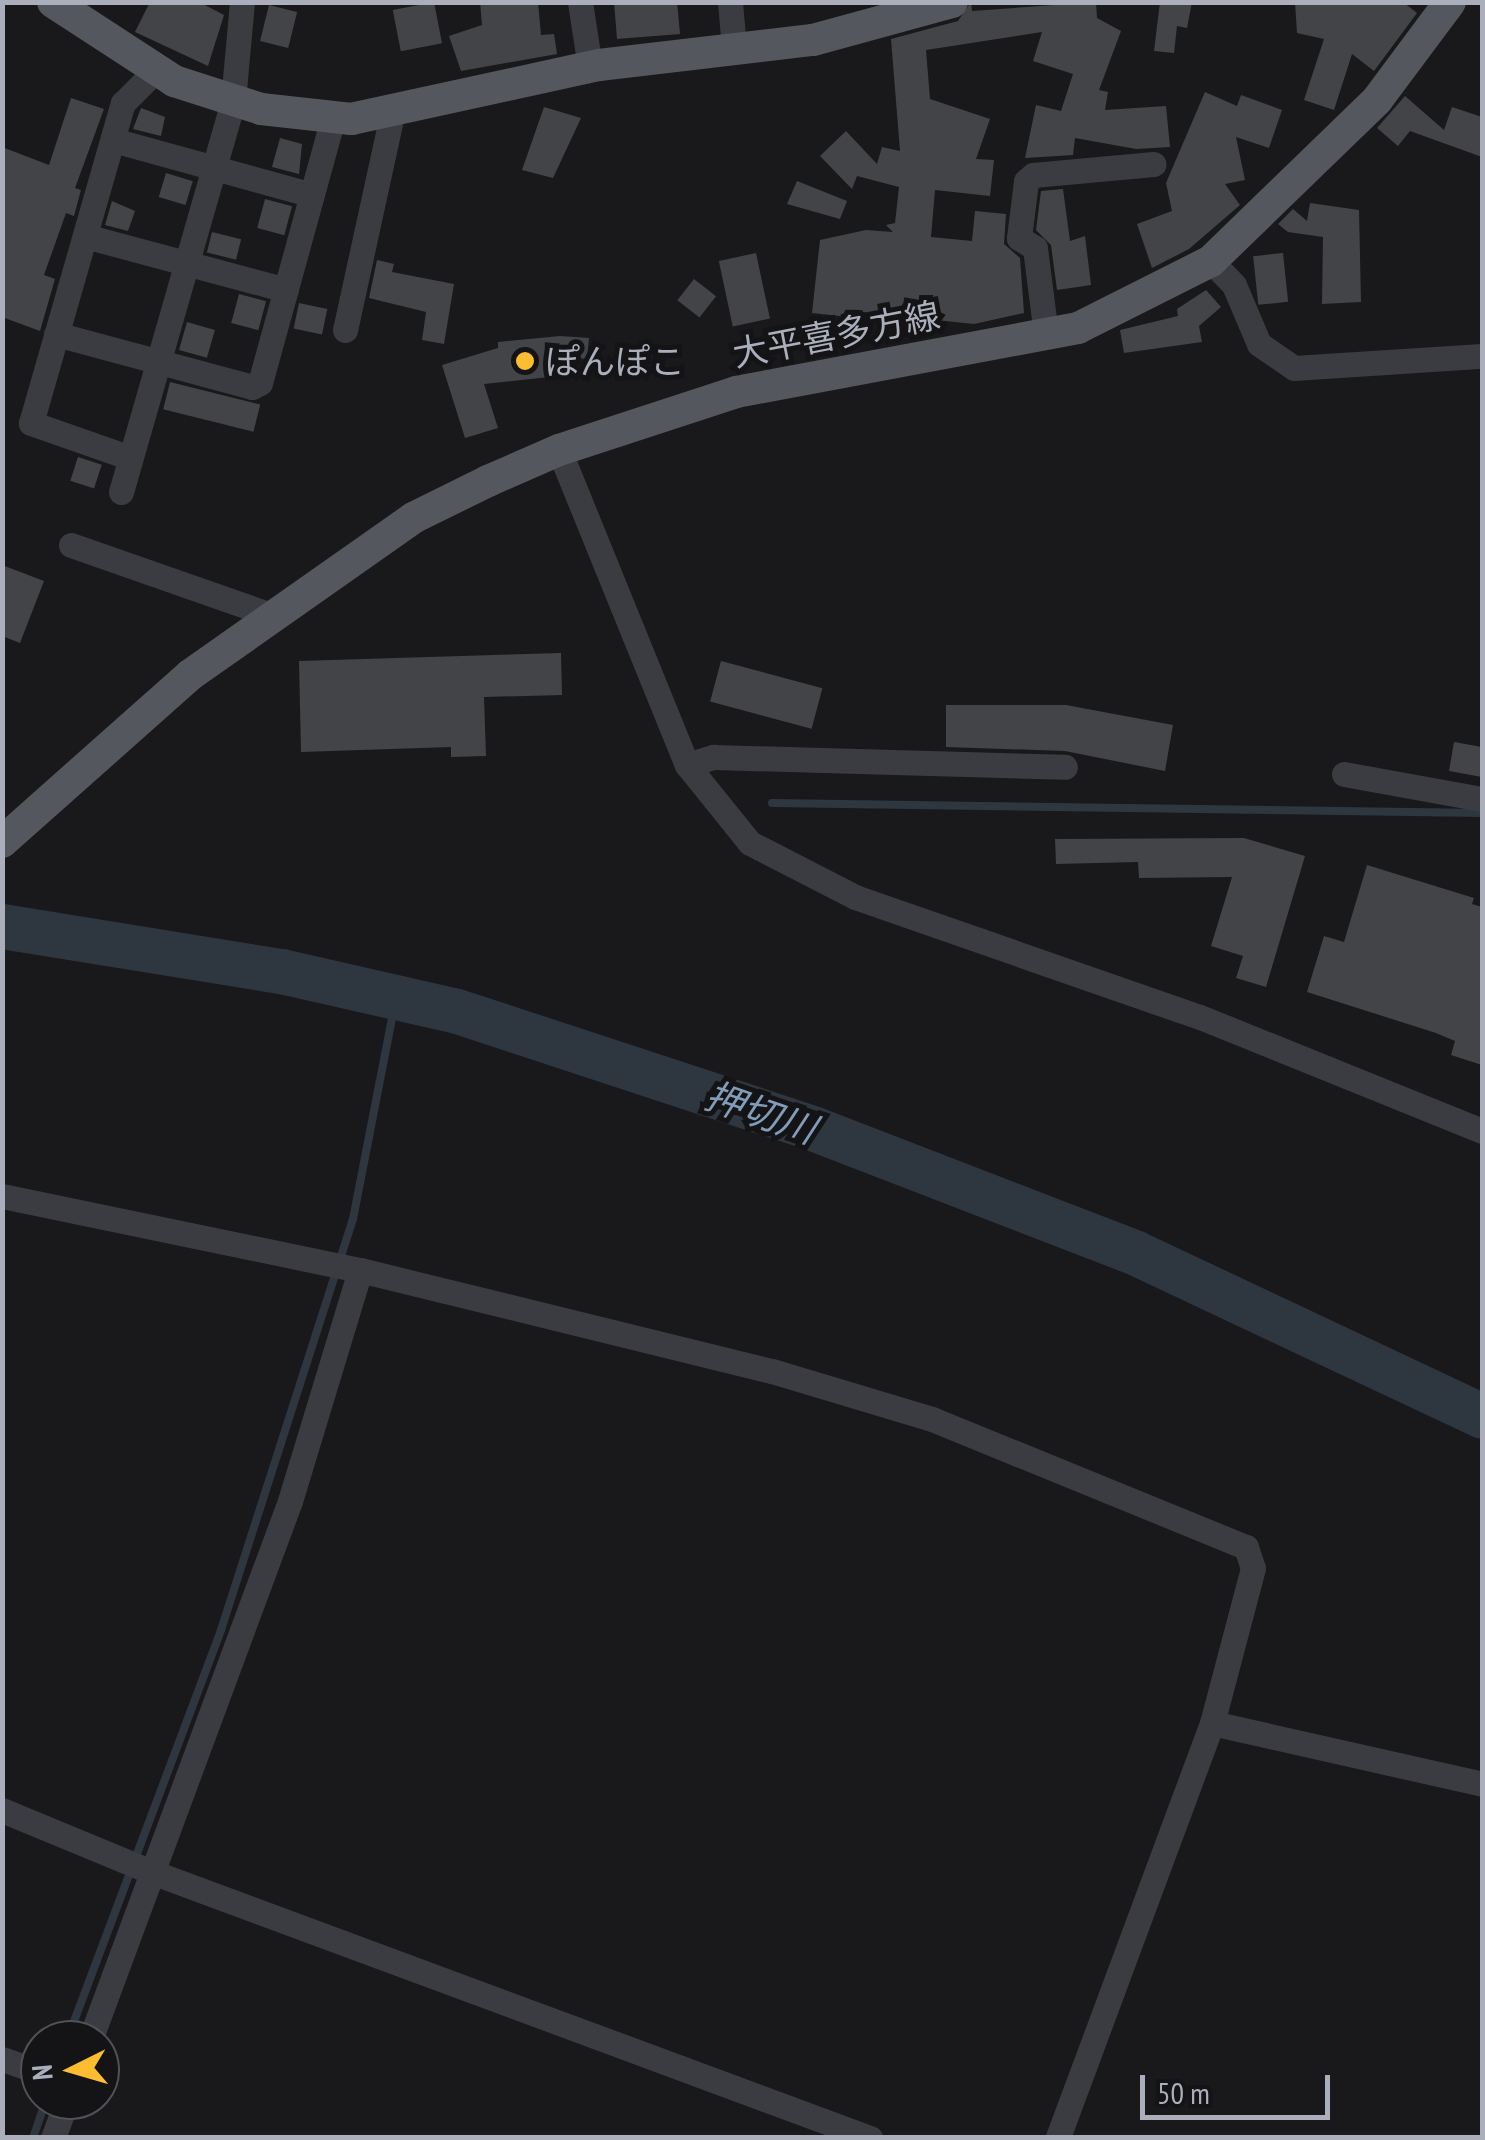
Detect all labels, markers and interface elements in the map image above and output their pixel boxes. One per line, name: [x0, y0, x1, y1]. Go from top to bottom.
street label: 大平喜多方線: [729, 293, 943, 375]
place label: ぽんぽこ: [545, 340, 685, 382]
marker: ぽんぽこ: [514, 350, 536, 372]
water label: 押切川: [700, 1072, 822, 1152]
north arrow: [20, 2020, 120, 2120]
scale bar: [1145, 2055, 1335, 2117]
text: N: [23, 2063, 61, 2082]
text: 50 m: [1157, 2073, 1210, 2112]

